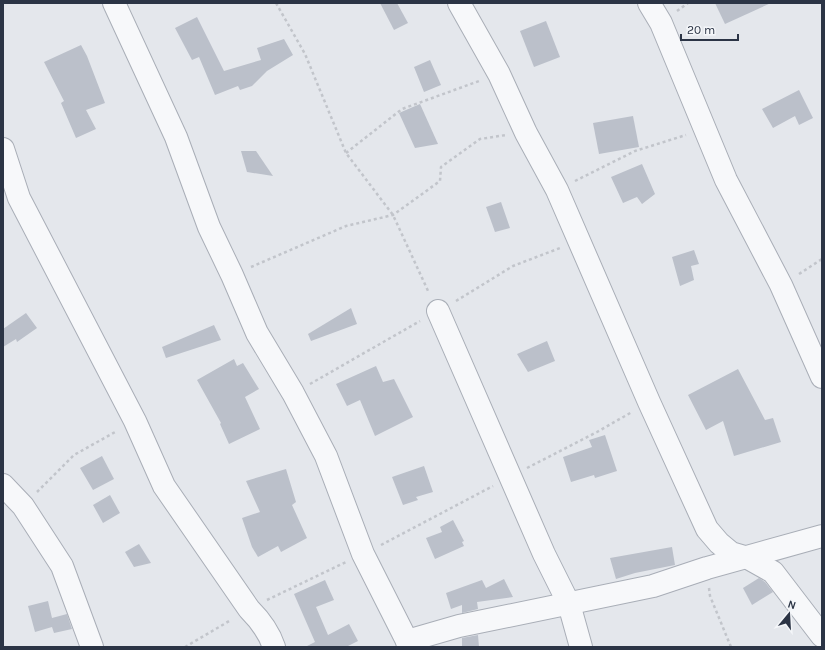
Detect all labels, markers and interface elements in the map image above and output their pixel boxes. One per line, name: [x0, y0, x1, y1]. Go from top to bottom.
scale bar: [681, 16, 738, 42]
text: 20 m: [687, 23, 715, 37]
north arrow: [769, 594, 809, 634]
text: N: [786, 598, 798, 612]

